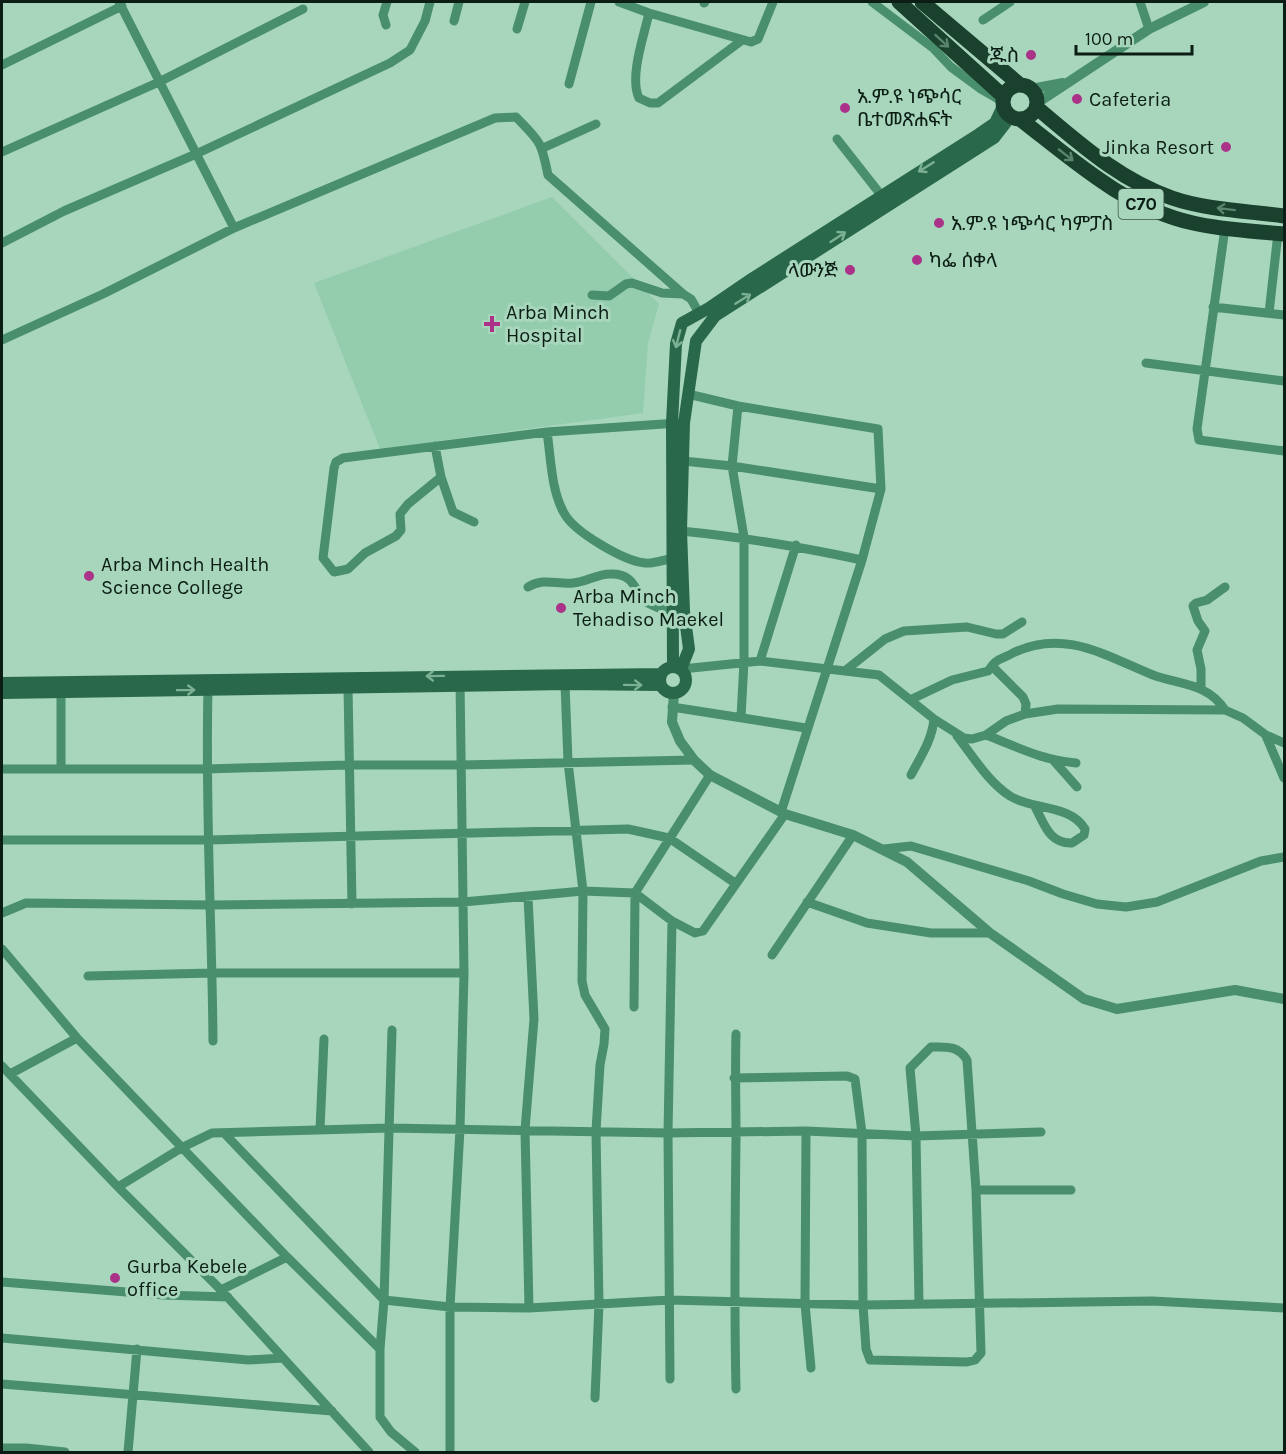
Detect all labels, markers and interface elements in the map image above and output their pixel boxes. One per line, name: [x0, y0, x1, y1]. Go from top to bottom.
scale bar: [1076, 18, 1192, 56]
text: 100 m: [1085, 28, 1133, 50]
one-way arrow: [935, 34, 950, 48]
place label: ጁስ: [990, 44, 1019, 67]
marker: ጁስ: [1024, 48, 1038, 62]
place label: አ.ም.ዩ ነጭሳር ቤተመጽሐፍት: [857, 85, 961, 131]
place label: Cafeteria: [1089, 88, 1171, 111]
marker: Cafeteria: [1070, 92, 1084, 106]
marker: አ.ም.ዩ ነጭሳር ቤተመጽሐፍት: [838, 101, 852, 115]
place label: Jinka Resort: [1102, 136, 1214, 159]
marker: Jinka Resort: [1219, 140, 1233, 154]
one-way arrow: [1058, 148, 1074, 161]
one-way arrow: [918, 160, 935, 173]
road number: C70: [1118, 189, 1164, 219]
one-way arrow: [1217, 203, 1237, 214]
place label: አ.ም.ዩ ነጭሳር ካምፓስ: [951, 212, 1113, 235]
marker: አ.ም.ዩ ነጭሳር ካምፓስ: [932, 216, 946, 230]
one-way arrow: [829, 230, 846, 242]
place label: ካፌ ሰቀላ: [929, 249, 997, 272]
marker: ካፌ ሰቀላ: [910, 253, 924, 267]
place label: ላውንጅ: [788, 259, 838, 282]
marker: ላውንጅ: [843, 263, 857, 277]
one-way arrow: [734, 292, 751, 305]
place label: Arba Minch Hospital: [506, 301, 610, 347]
marker: Arba Minch Hospital: [483, 315, 501, 333]
one-way arrow: [671, 329, 683, 348]
place label: Arba Minch Health Science College: [101, 553, 269, 599]
marker: Arba Minch Health Science College: [82, 569, 96, 583]
place label: Arba Minch Tehadiso Maekel: [573, 585, 724, 631]
marker: Arba Minch Tehadiso Maekel: [554, 601, 568, 615]
one-way arrow: [425, 670, 445, 681]
one-way arrow: [622, 679, 642, 691]
one-way arrow: [175, 684, 195, 696]
place label: Gurba Kebele office: [127, 1255, 247, 1301]
marker: Gurba Kebele office: [108, 1271, 122, 1285]

